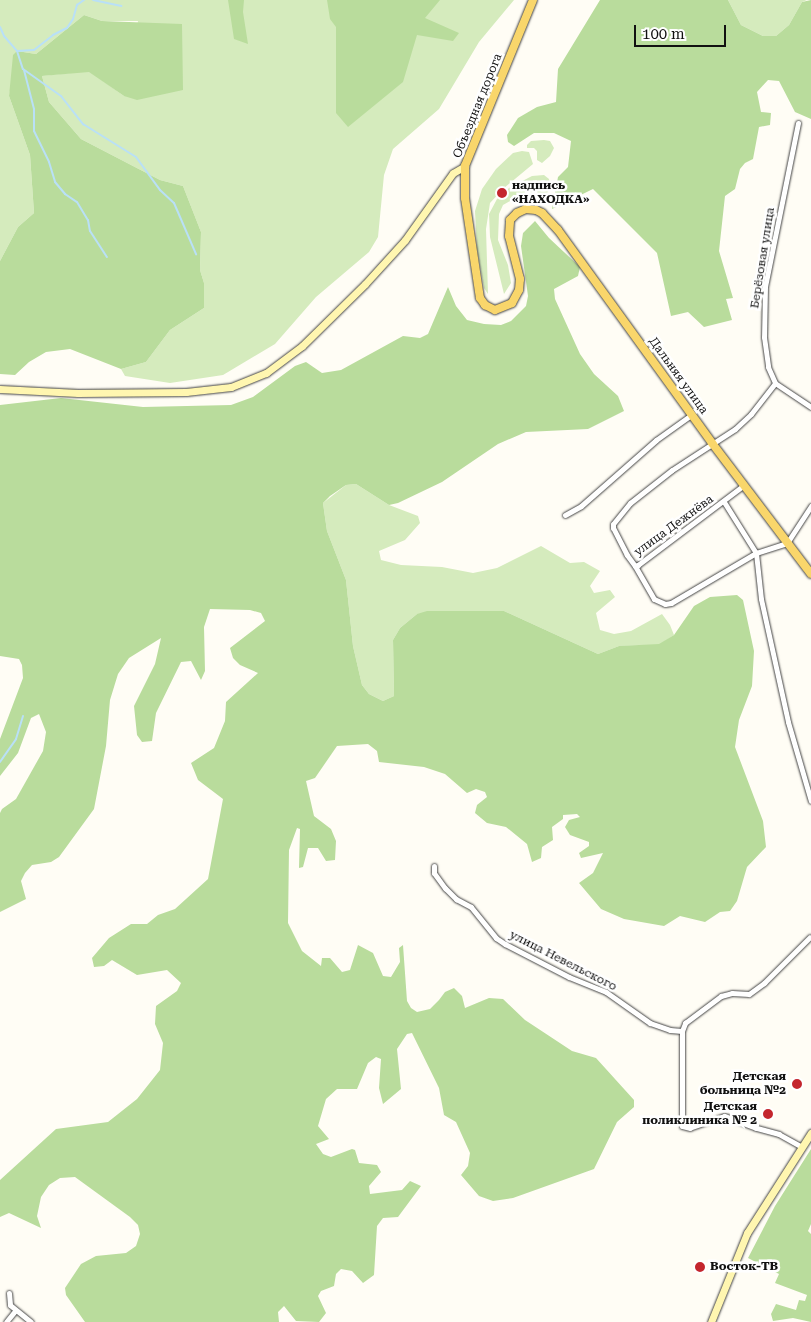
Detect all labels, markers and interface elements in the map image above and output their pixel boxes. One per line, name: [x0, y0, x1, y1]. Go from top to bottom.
scale bar: [636, 15, 728, 47]
text: 100 m: [642, 25, 685, 43]
street label: Объездная дорога: [450, 52, 506, 160]
place label: надпись «НАХОДКА»: [512, 179, 590, 207]
marker: надпись «НАХОДКА»: [496, 187, 508, 199]
street label: Берёзовая улица: [748, 206, 778, 310]
street label: Дальняя улица: [645, 335, 711, 417]
street label: улица Дежнёва: [632, 492, 716, 560]
street label: улица Невельского: [507, 928, 619, 994]
place label: Детская больница №2: [700, 1070, 786, 1098]
marker: Детская больница №2: [790, 1077, 804, 1091]
place label: Детская поликлиника № 2: [642, 1100, 757, 1128]
marker: Детская поликлиника № 2: [761, 1107, 775, 1121]
place label: Восток-ТВ: [710, 1260, 778, 1274]
marker: Восток-ТВ: [694, 1261, 706, 1273]

